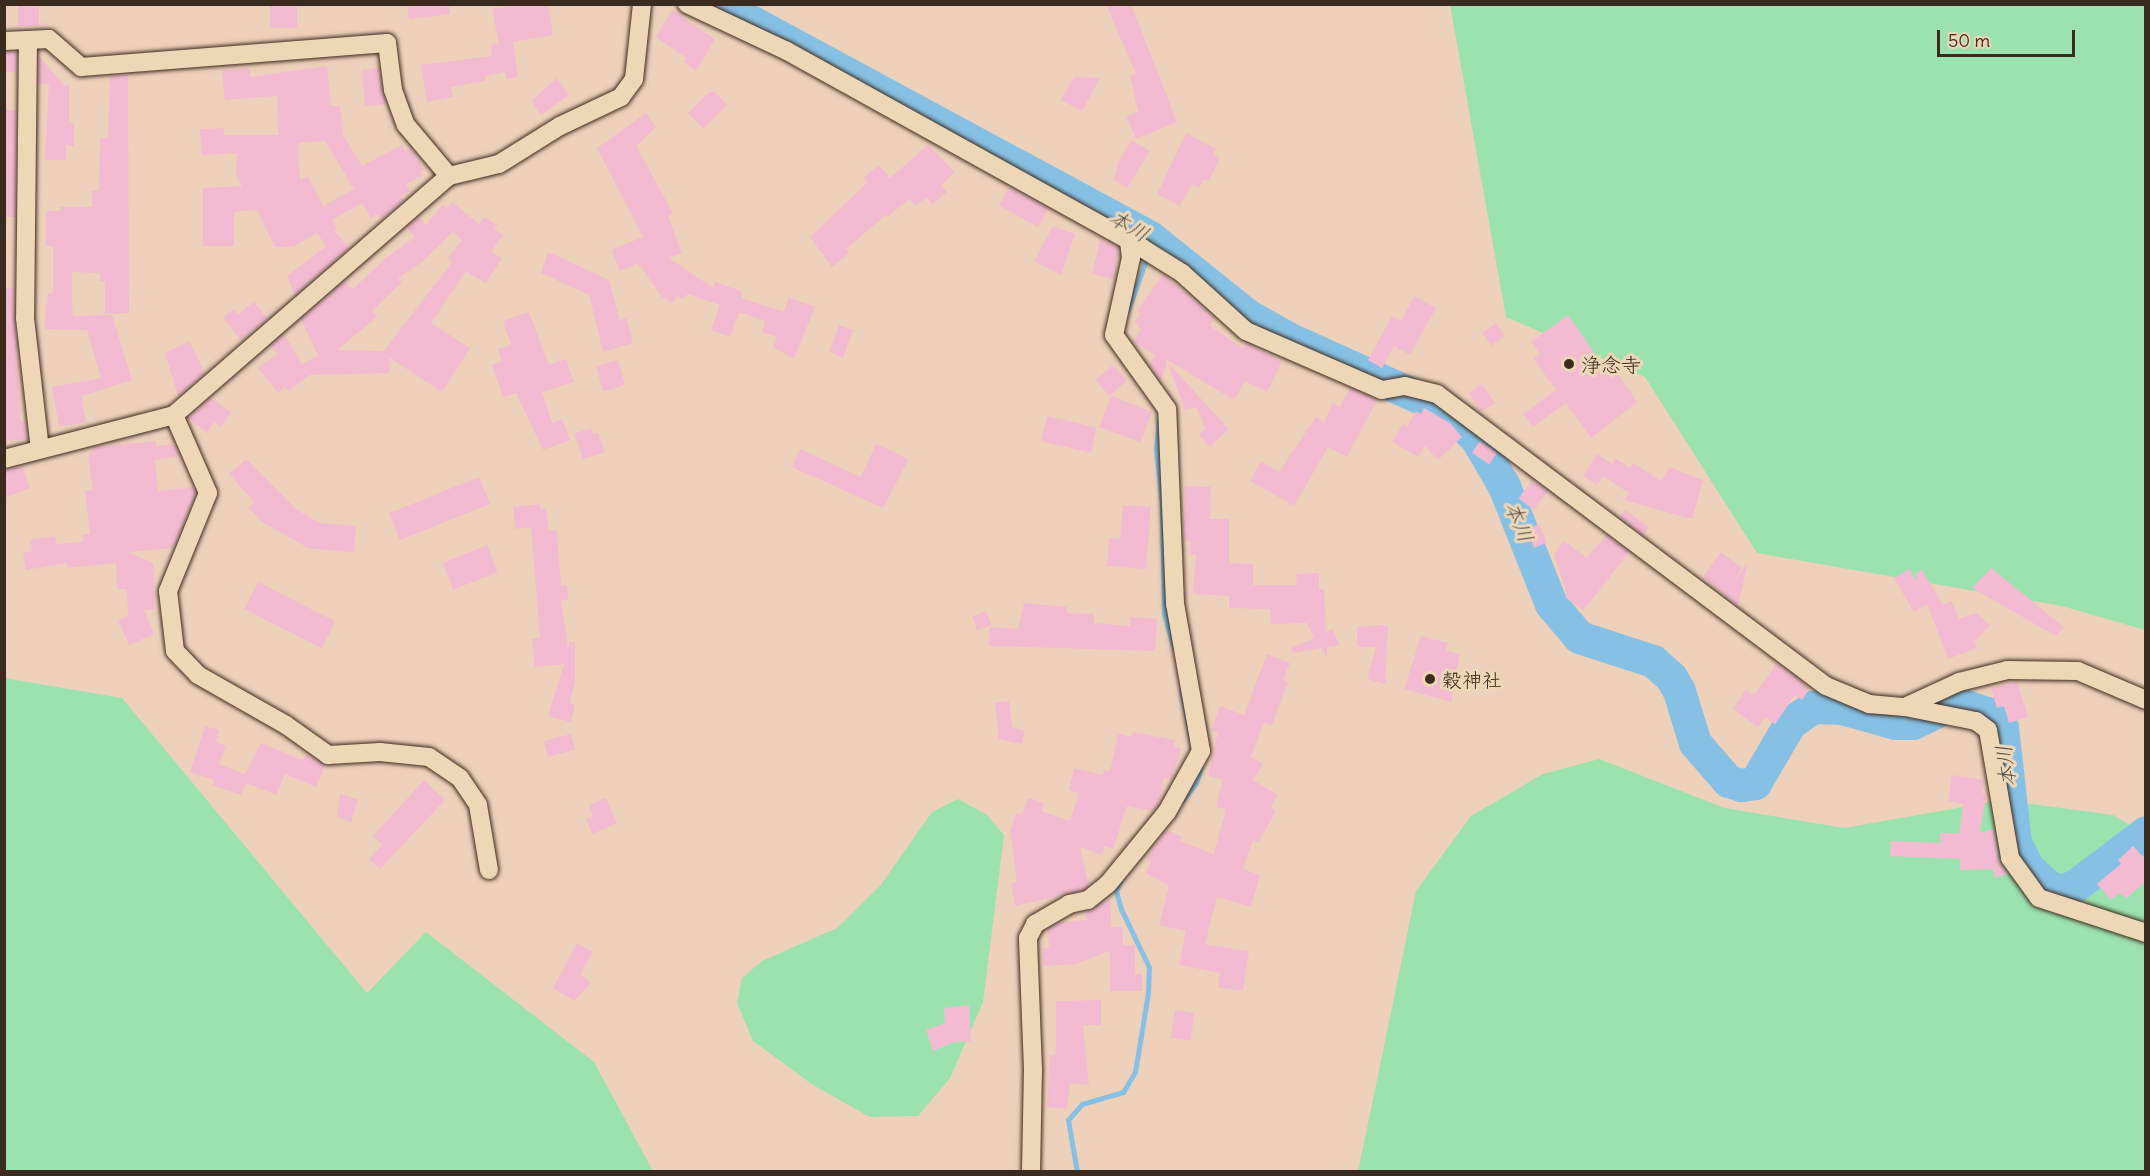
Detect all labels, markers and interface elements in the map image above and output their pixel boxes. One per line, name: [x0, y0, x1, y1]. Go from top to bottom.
scale bar: [1940, 18, 2078, 56]
text: 50 m: [1948, 29, 1990, 52]
water label: 本川: [1105, 205, 1153, 247]
place label: 浄念寺: [1581, 352, 1641, 376]
marker: 浄念寺: [1562, 357, 1576, 371]
water label: 本川: [1499, 498, 1539, 546]
place label: 穀神社: [1442, 667, 1502, 691]
marker: 穀神社: [1423, 672, 1437, 686]
water label: 本川: [1991, 744, 2021, 788]

